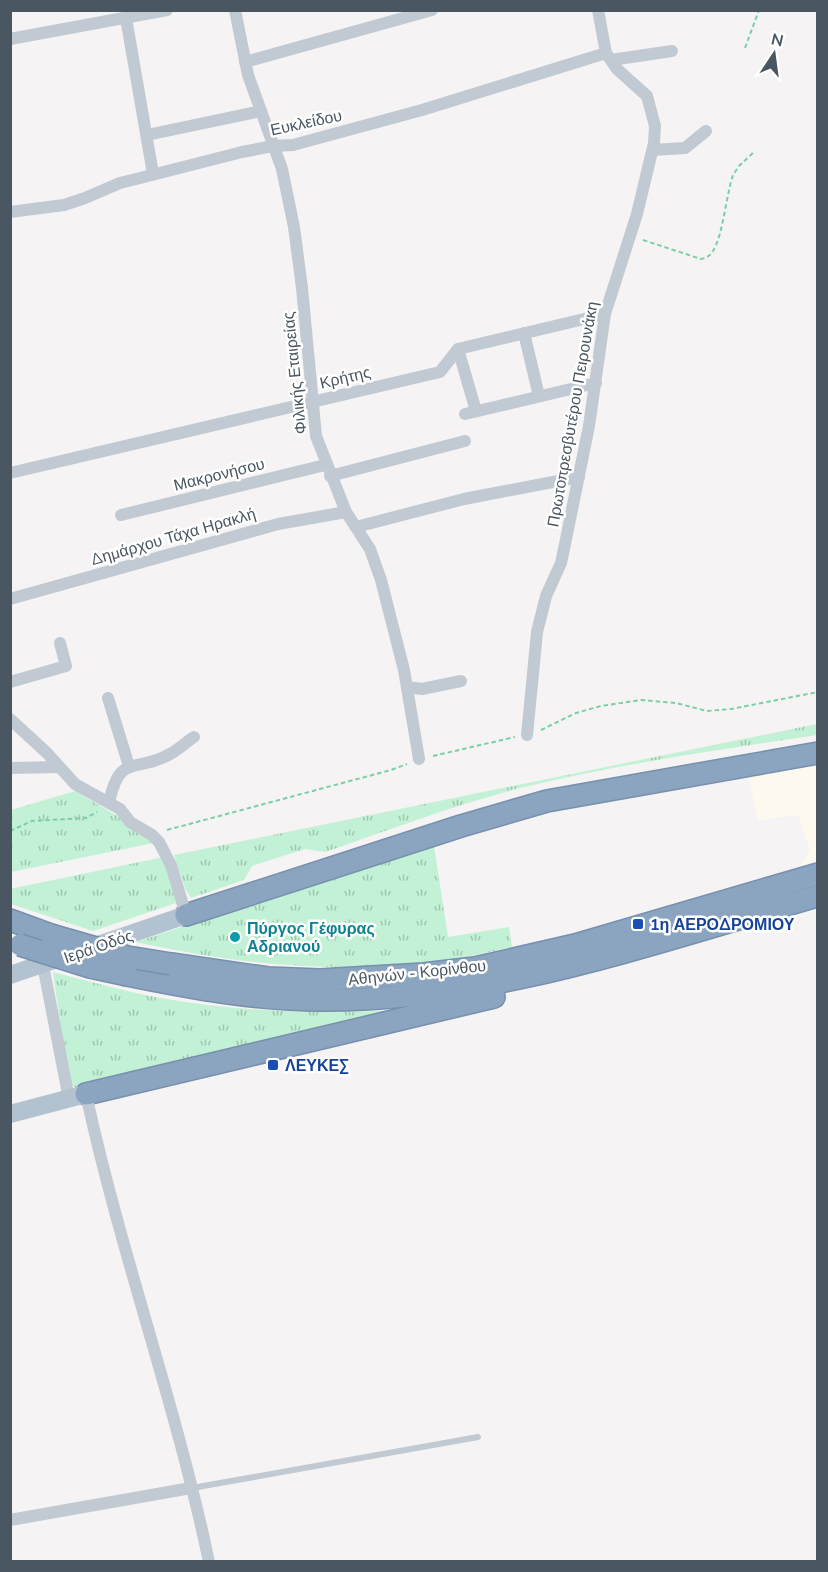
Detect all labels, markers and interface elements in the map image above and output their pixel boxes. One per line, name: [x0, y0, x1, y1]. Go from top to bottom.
north arrow: [744, 24, 804, 84]
text: N: [769, 28, 785, 52]
street label: Ευκλείδου: [268, 105, 344, 141]
street label: Πρωτοπρεσβυτέρου Πειρουνάκη: [542, 300, 604, 529]
street label: Φιλικής Εταιρείας: [278, 310, 312, 435]
street label: Κρήτης: [318, 361, 373, 394]
street label: Μακρονήσου: [171, 453, 267, 497]
street label: Δημάρχου Τάχα Ηρακλή: [88, 503, 259, 571]
place label: 1η ΑΕΡΟΔΡΟΜΙΟΥ: [650, 914, 795, 936]
marker: 1η ΑΕΡΟΔΡΟΜΙΟΥ: [631, 917, 645, 931]
place label: Πύργος Γέφυρας Αδριανού: [247, 918, 375, 958]
street label: Ιερά Οδός: [61, 925, 136, 969]
marker: Πύργος Γέφυρας Αδριανού: [228, 930, 242, 944]
street label: Αθηνών - Κορίνθου: [347, 955, 487, 991]
place label: ΛΕΥΚΕΣ: [285, 1055, 349, 1077]
marker: ΛΕΥΚΕΣ: [266, 1058, 280, 1072]

